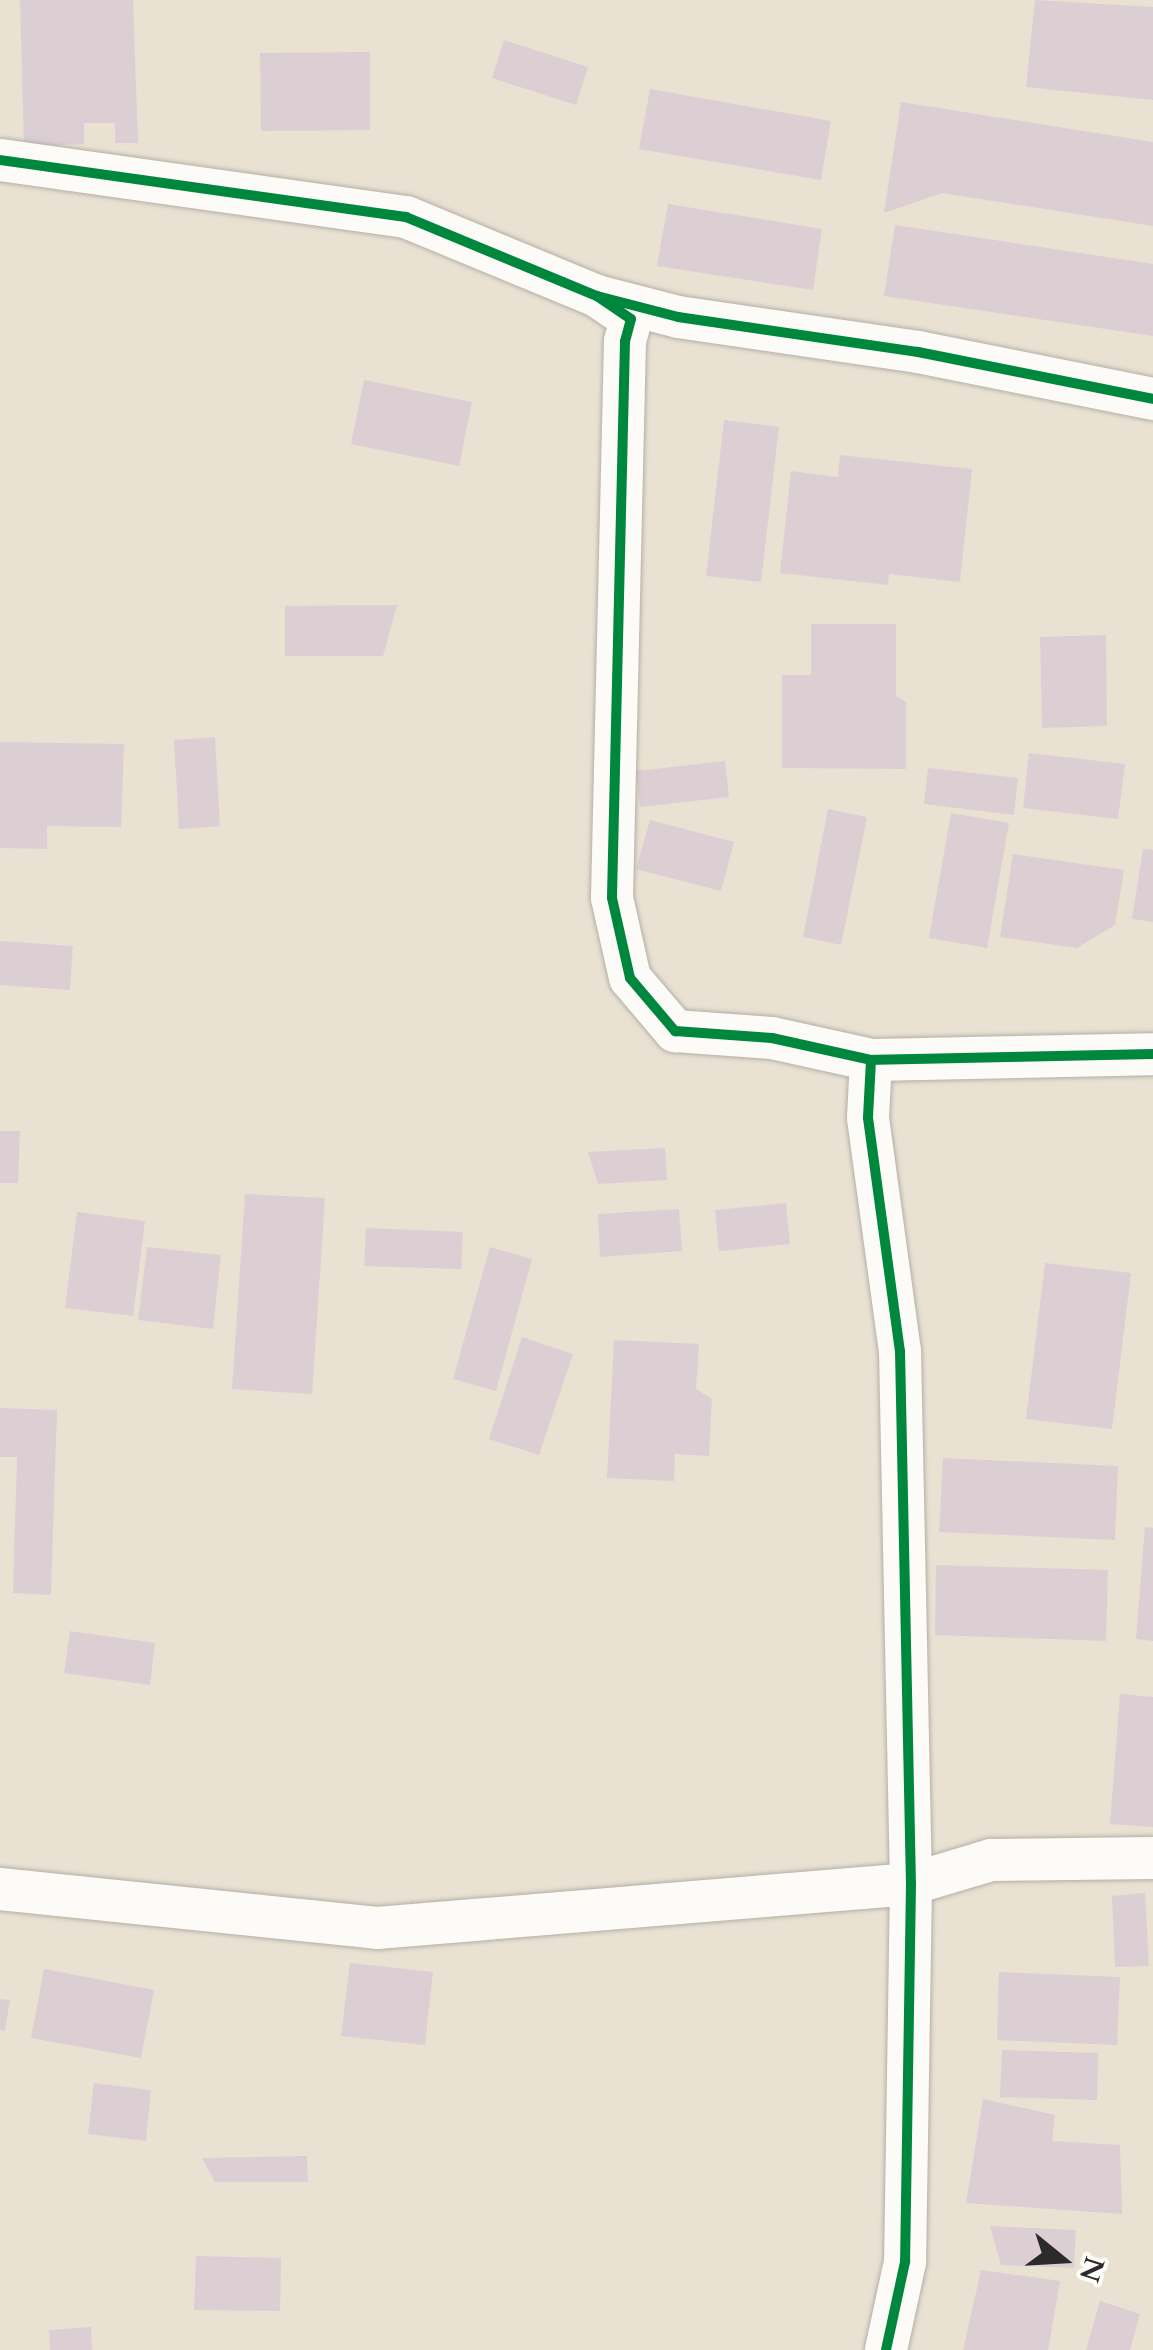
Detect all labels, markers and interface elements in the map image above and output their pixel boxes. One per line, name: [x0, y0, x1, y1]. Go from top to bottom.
north arrow: [1013, 2210, 1113, 2310]
text: N: [1070, 2252, 1113, 2287]

